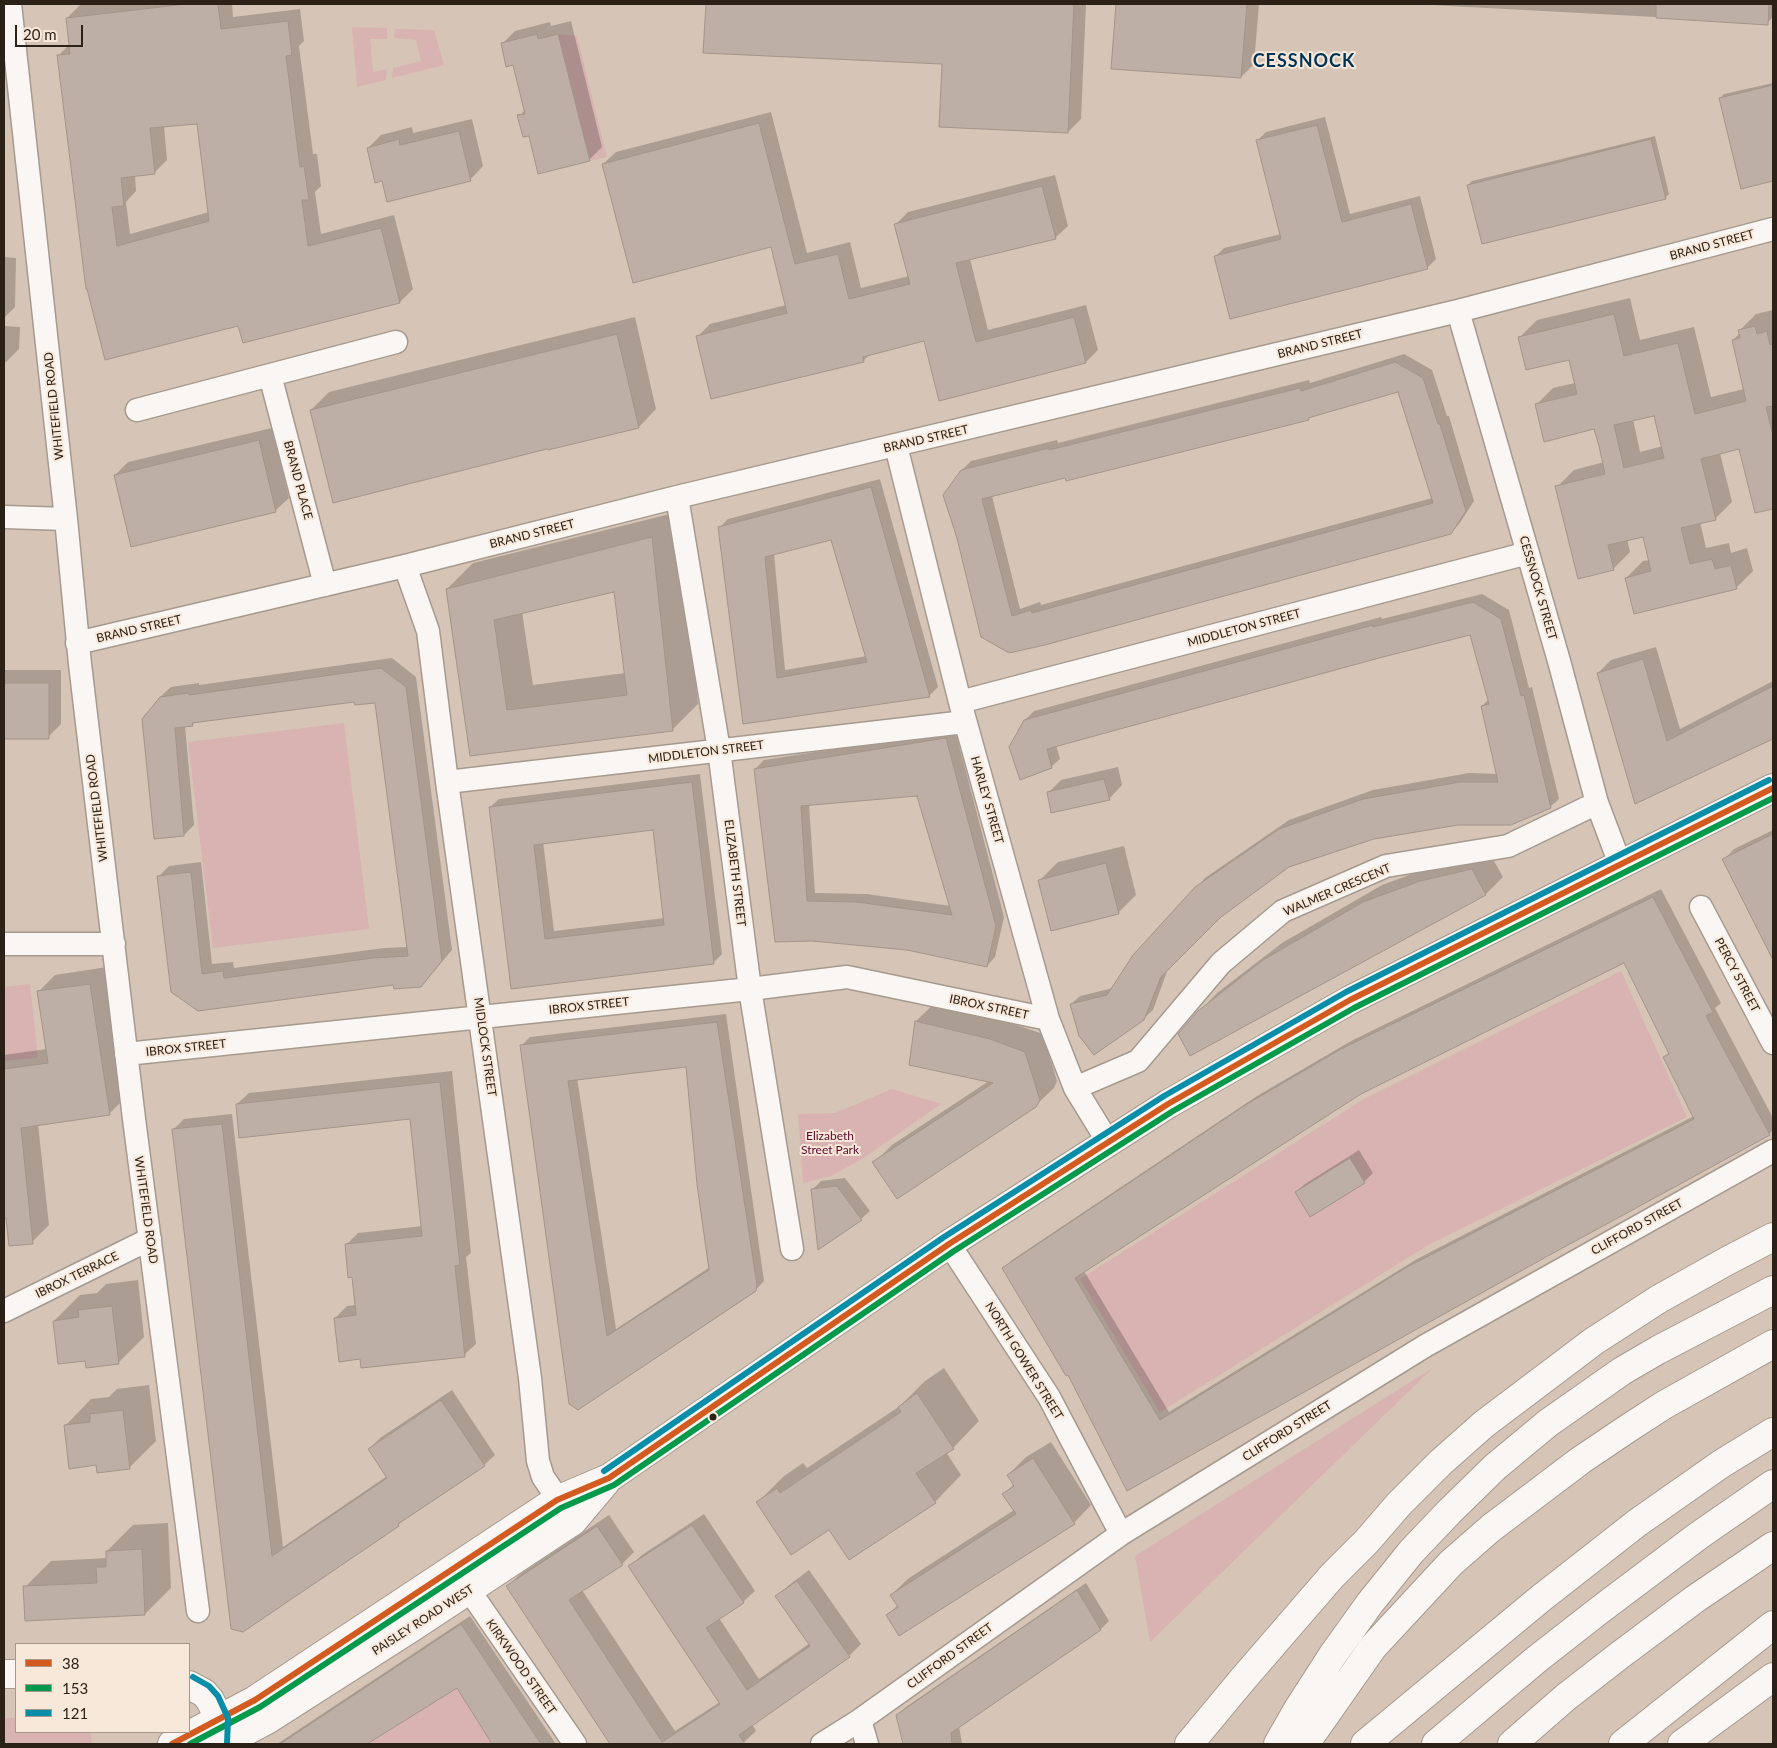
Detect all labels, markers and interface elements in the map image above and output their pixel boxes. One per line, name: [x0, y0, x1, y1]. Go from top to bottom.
scale bar: [18, 15, 85, 47]
text: 20 m: [23, 25, 57, 43]
district label: CESSNOCK: [1252, 50, 1356, 72]
street label: BRAND STREET: [1668, 227, 1756, 263]
street label: BRAND STREET: [1276, 327, 1364, 361]
street label: WHITEFIELD ROAD: [41, 351, 67, 461]
street label: BRAND STREET: [882, 422, 970, 456]
street label: BRAND PLACE: [281, 439, 315, 521]
street label: BRAND STREET: [488, 517, 576, 551]
street label: CESSNOCK STREET: [1516, 534, 1560, 642]
street label: MIDDLETON STREET: [1186, 606, 1302, 650]
street label: BRAND STREET: [95, 612, 183, 646]
street label: MIDDLETON STREET: [647, 738, 765, 766]
street label: WHITEFIELD ROAD: [83, 753, 111, 863]
street label: HARLEY STREET: [968, 755, 1006, 845]
street label: ELIZABETH STREET: [721, 819, 749, 927]
street label: WALMER CRESCENT: [1281, 861, 1393, 919]
street label: PERCY STREET: [1711, 935, 1763, 1015]
street label: IBROX STREET: [948, 992, 1030, 1022]
street label: IBROX STREET: [548, 995, 630, 1017]
street label: MIDLOCK STREET: [471, 996, 499, 1098]
street label: IBROX STREET: [145, 1037, 227, 1059]
park label: Elizabeth Street Park: [801, 1129, 859, 1157]
street label: WHITEFIELD ROAD: [131, 1155, 161, 1265]
street label: CLIFFORD STREET: [1589, 1196, 1685, 1258]
street label: IBROX TERRACE: [33, 1249, 121, 1301]
street label: NORTH GOWER STREET: [982, 1300, 1066, 1422]
street label: CLIFFORD STREET: [1240, 1398, 1334, 1464]
unlabelled marker: [708, 1412, 718, 1422]
street label: PAISLEY ROAD WEST: [369, 1582, 477, 1658]
street label: KIRKWOOD STREET: [483, 1617, 559, 1717]
street label: CLIFFORD STREET: [904, 1620, 996, 1692]
legend: [15, 1643, 190, 1733]
text: 38: [62, 1654, 79, 1672]
text: 153: [62, 1679, 88, 1697]
text: 121: [62, 1704, 88, 1722]

